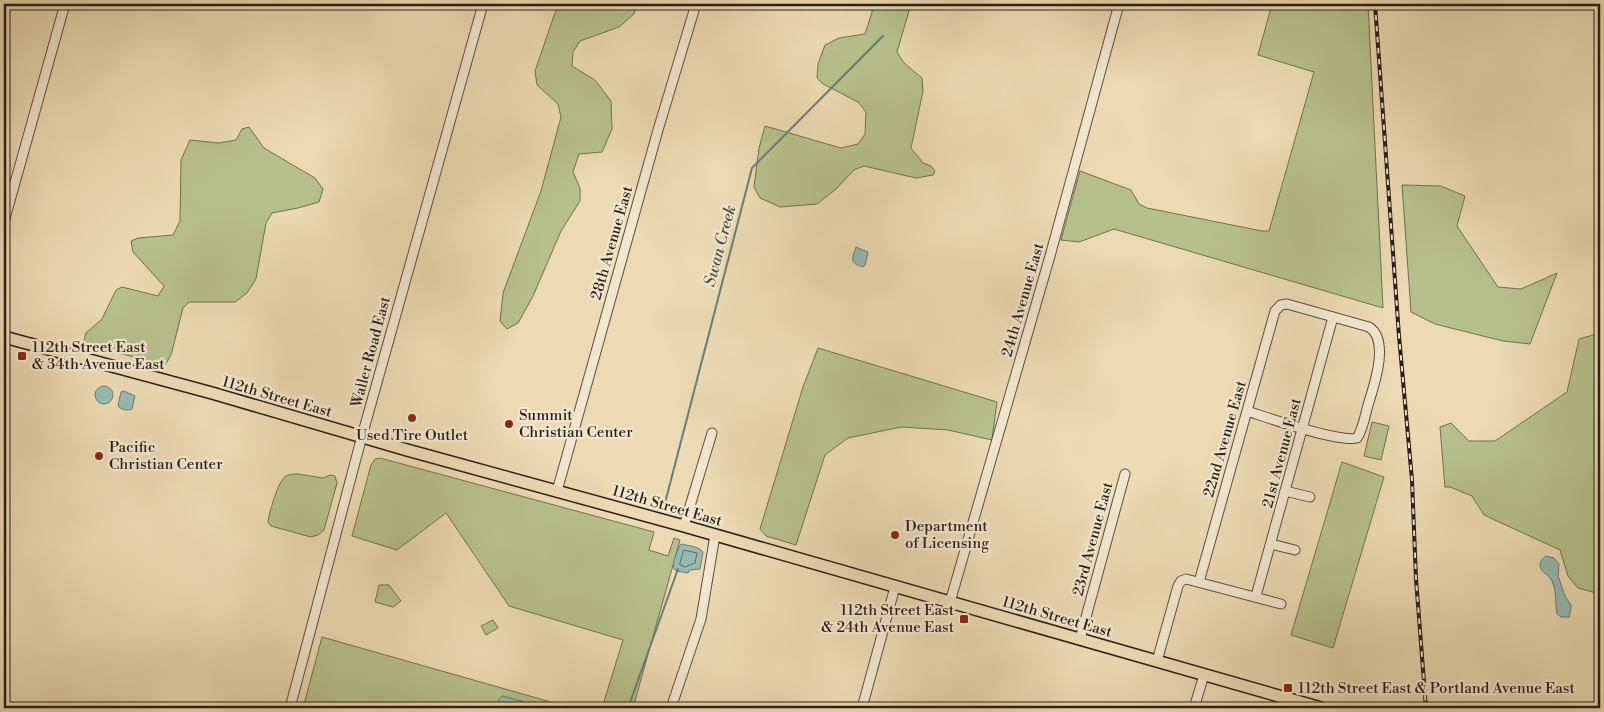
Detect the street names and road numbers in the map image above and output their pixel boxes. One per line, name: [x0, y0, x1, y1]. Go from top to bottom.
street label: 28th Avenue East: [587, 183, 638, 302]
street label: 24th Avenue East: [998, 240, 1049, 359]
street label: Waller Road East: [347, 294, 395, 411]
street label: 112th Street East: [220, 372, 335, 422]
street label: 22nd Avenue East: [1199, 378, 1251, 499]
street label: 21st Avenue East: [1258, 395, 1306, 510]
street label: 23rd Avenue East: [1069, 479, 1118, 598]
street label: 112th Street East: [610, 481, 725, 531]
street label: 112th Street East: [1000, 592, 1115, 642]

